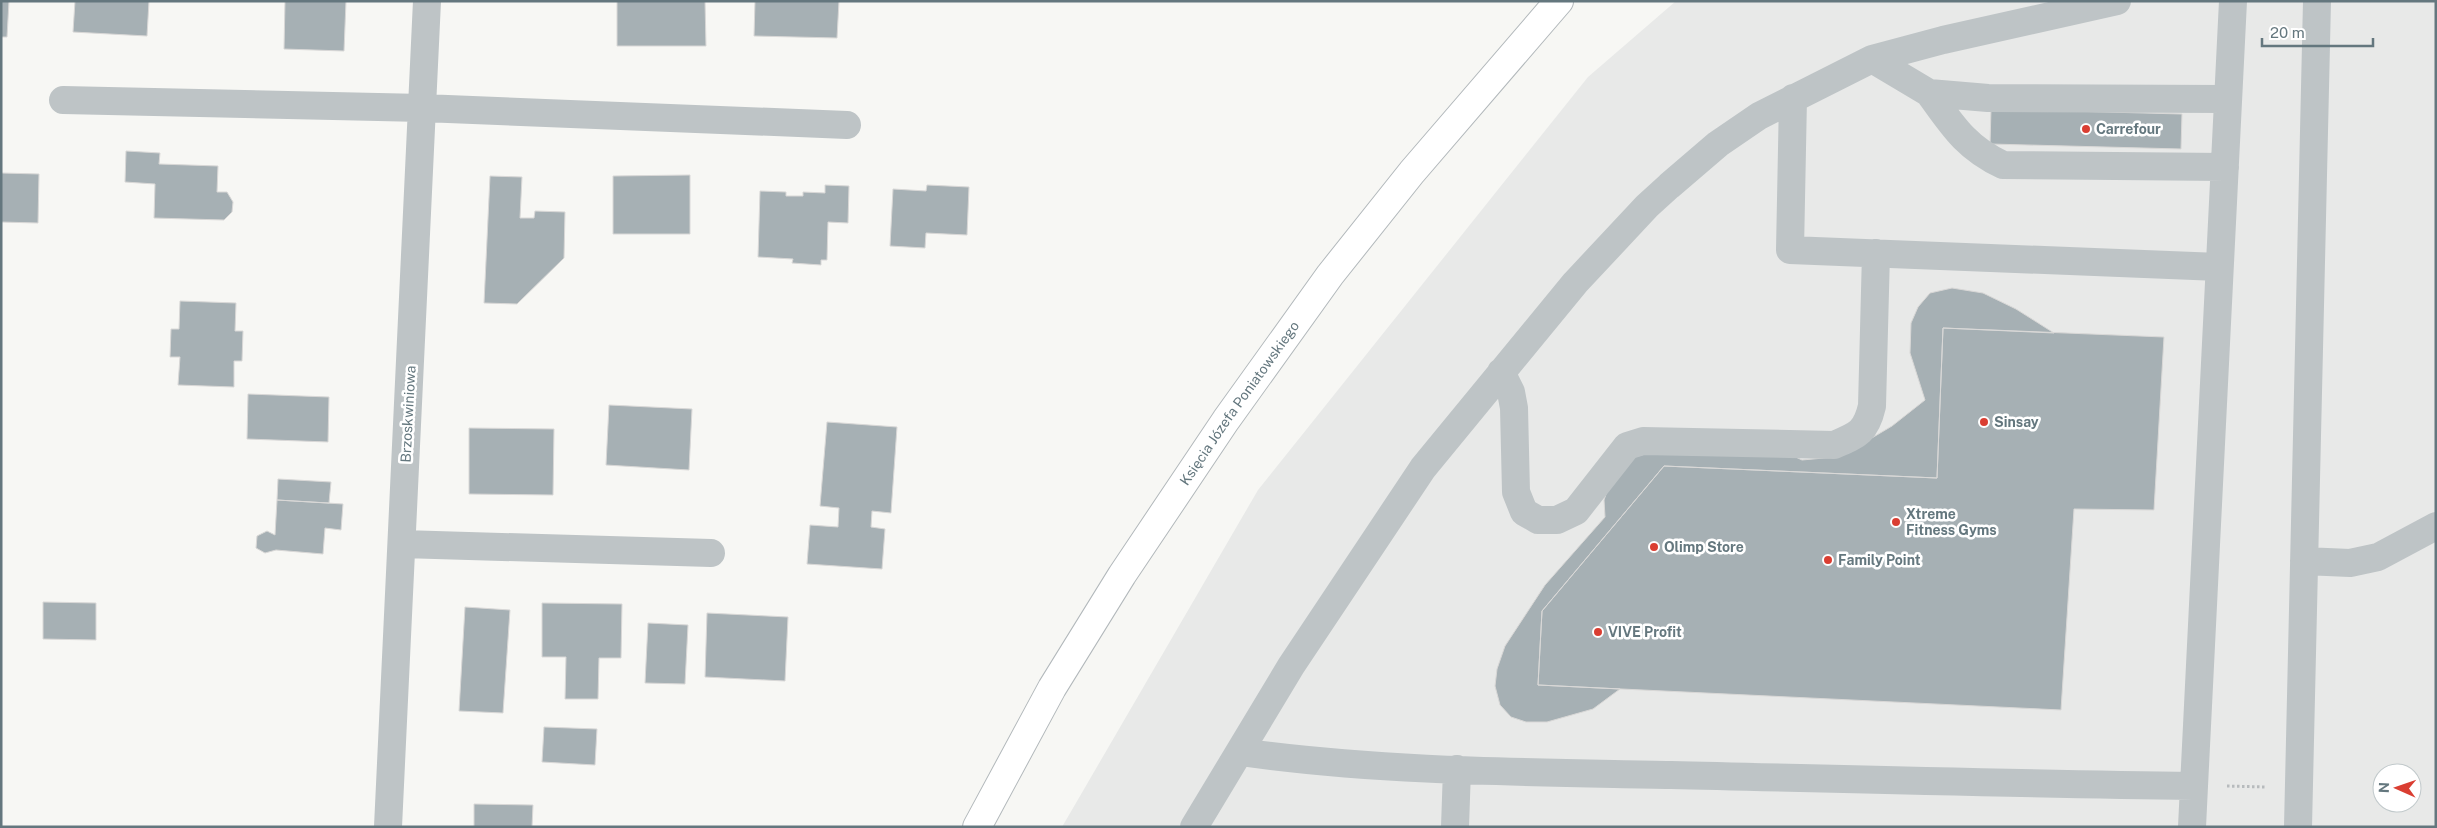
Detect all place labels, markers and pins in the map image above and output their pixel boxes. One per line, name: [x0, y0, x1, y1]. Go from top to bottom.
place label: Carrefour: [2096, 121, 2161, 137]
marker: Carrefour: [2080, 123, 2092, 135]
place label: Sinsay: [1994, 414, 2039, 430]
marker: Sinsay: [1978, 416, 1990, 428]
place label: Xtreme Fitness Gyms: [1906, 506, 1997, 538]
marker: Xtreme Fitness Gyms: [1890, 516, 1902, 528]
place label: Olimp Store: [1664, 539, 1744, 555]
marker: Olimp Store: [1648, 541, 1660, 553]
place label: Family Point: [1838, 552, 1921, 568]
marker: Family Point: [1822, 554, 1834, 566]
place label: VIVE Profit: [1608, 624, 1682, 640]
marker: VIVE Profit: [1592, 626, 1604, 638]

